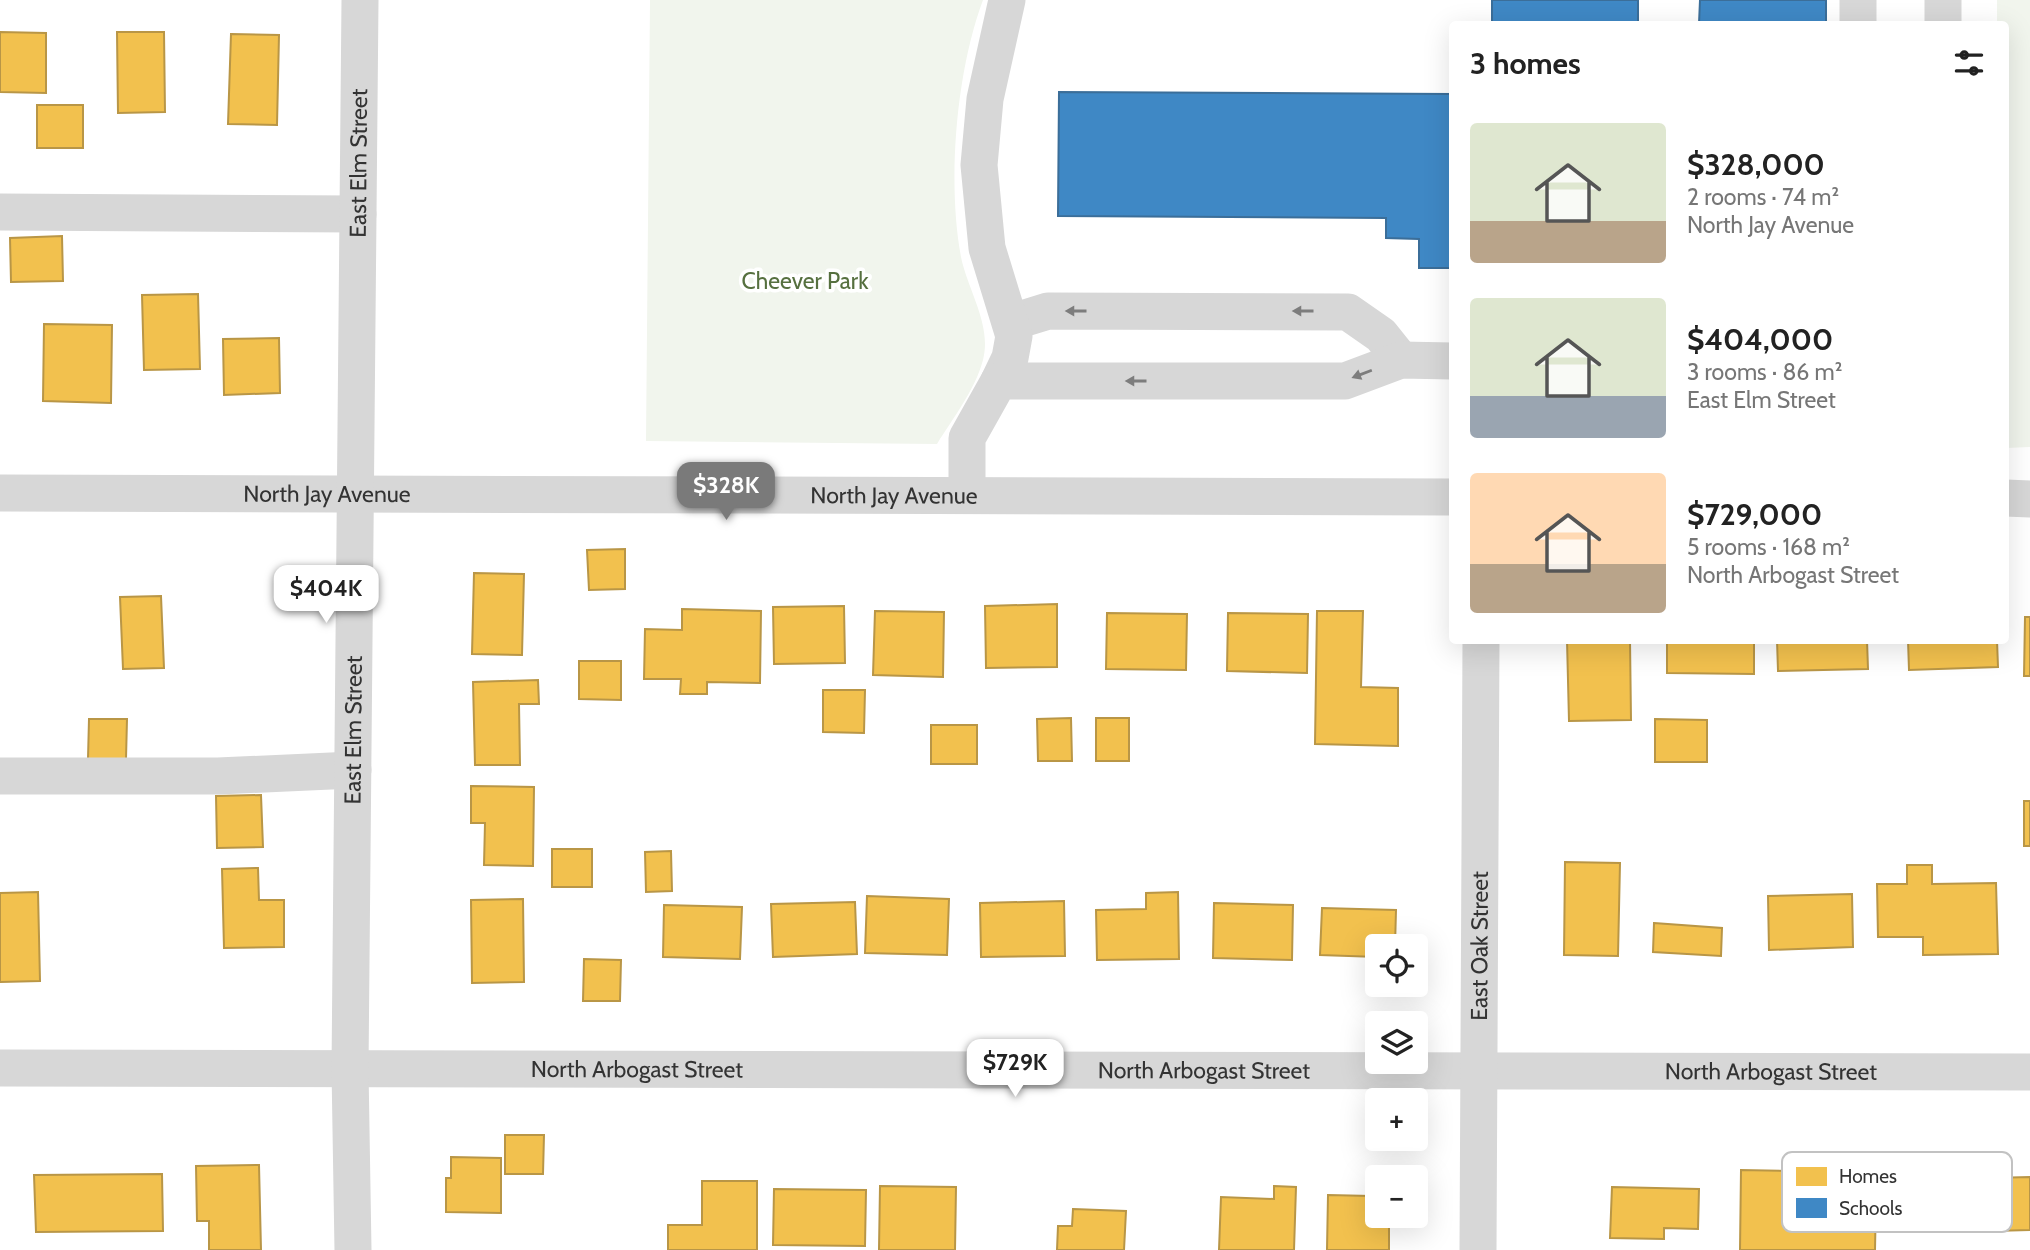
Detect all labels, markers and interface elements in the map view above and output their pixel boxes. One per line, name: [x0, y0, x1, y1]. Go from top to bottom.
icon: filters: [1950, 44, 1988, 82]
text: 3 homes: [1470, 45, 1581, 82]
street label: East Elm Street: [344, 88, 373, 238]
text: $328,000: [1687, 146, 1825, 183]
icon: home: [1526, 151, 1610, 235]
text: 2 rooms · 74 m²: [1687, 183, 1839, 211]
text: North Jay Avenue: [1687, 211, 1854, 239]
park label: Cheever Park: [742, 267, 869, 295]
one-way arrow: [1065, 305, 1087, 317]
one-way arrow: [1292, 305, 1314, 317]
text: $404,000: [1687, 321, 1833, 358]
icon: home: [1526, 326, 1610, 410]
text: 3 rooms · 86 m²: [1687, 358, 1842, 386]
one-way arrow: [1352, 369, 1373, 380]
one-way arrow: [1125, 375, 1147, 387]
text: East Elm Street: [1687, 386, 1836, 414]
pin: $328K: [677, 462, 775, 522]
text: $328K: [693, 471, 759, 499]
street label: North Jay Avenue: [243, 480, 411, 508]
street label: North Jay Avenue: [810, 481, 978, 510]
text: $729,000: [1687, 496, 1822, 533]
icon: home: [1526, 501, 1610, 585]
text: 5 rooms · 168 m²: [1687, 533, 1850, 561]
text: North Arbogast Street: [1687, 561, 1899, 589]
pin: $404K: [277, 566, 375, 625]
text: $404K: [290, 574, 362, 602]
street label: East Elm Street: [338, 655, 368, 805]
street label: East Oak Street: [1465, 871, 1494, 1021]
map controls: [1365, 934, 1428, 1228]
button: locate: [1365, 934, 1428, 997]
button: layers: [1365, 1011, 1428, 1074]
pin: $729K: [966, 1040, 1064, 1099]
text: $729K: [983, 1048, 1047, 1076]
street label: North Arbogast Street: [531, 1055, 743, 1083]
street label: North Arbogast Street: [1098, 1056, 1310, 1085]
street label: North Arbogast Street: [1665, 1057, 1877, 1086]
button: +: [1365, 1088, 1428, 1151]
legend: [1782, 1152, 2012, 1232]
button: −: [1365, 1165, 1428, 1228]
text: Homes: [1839, 1165, 1897, 1188]
text: Schools: [1839, 1197, 1902, 1220]

